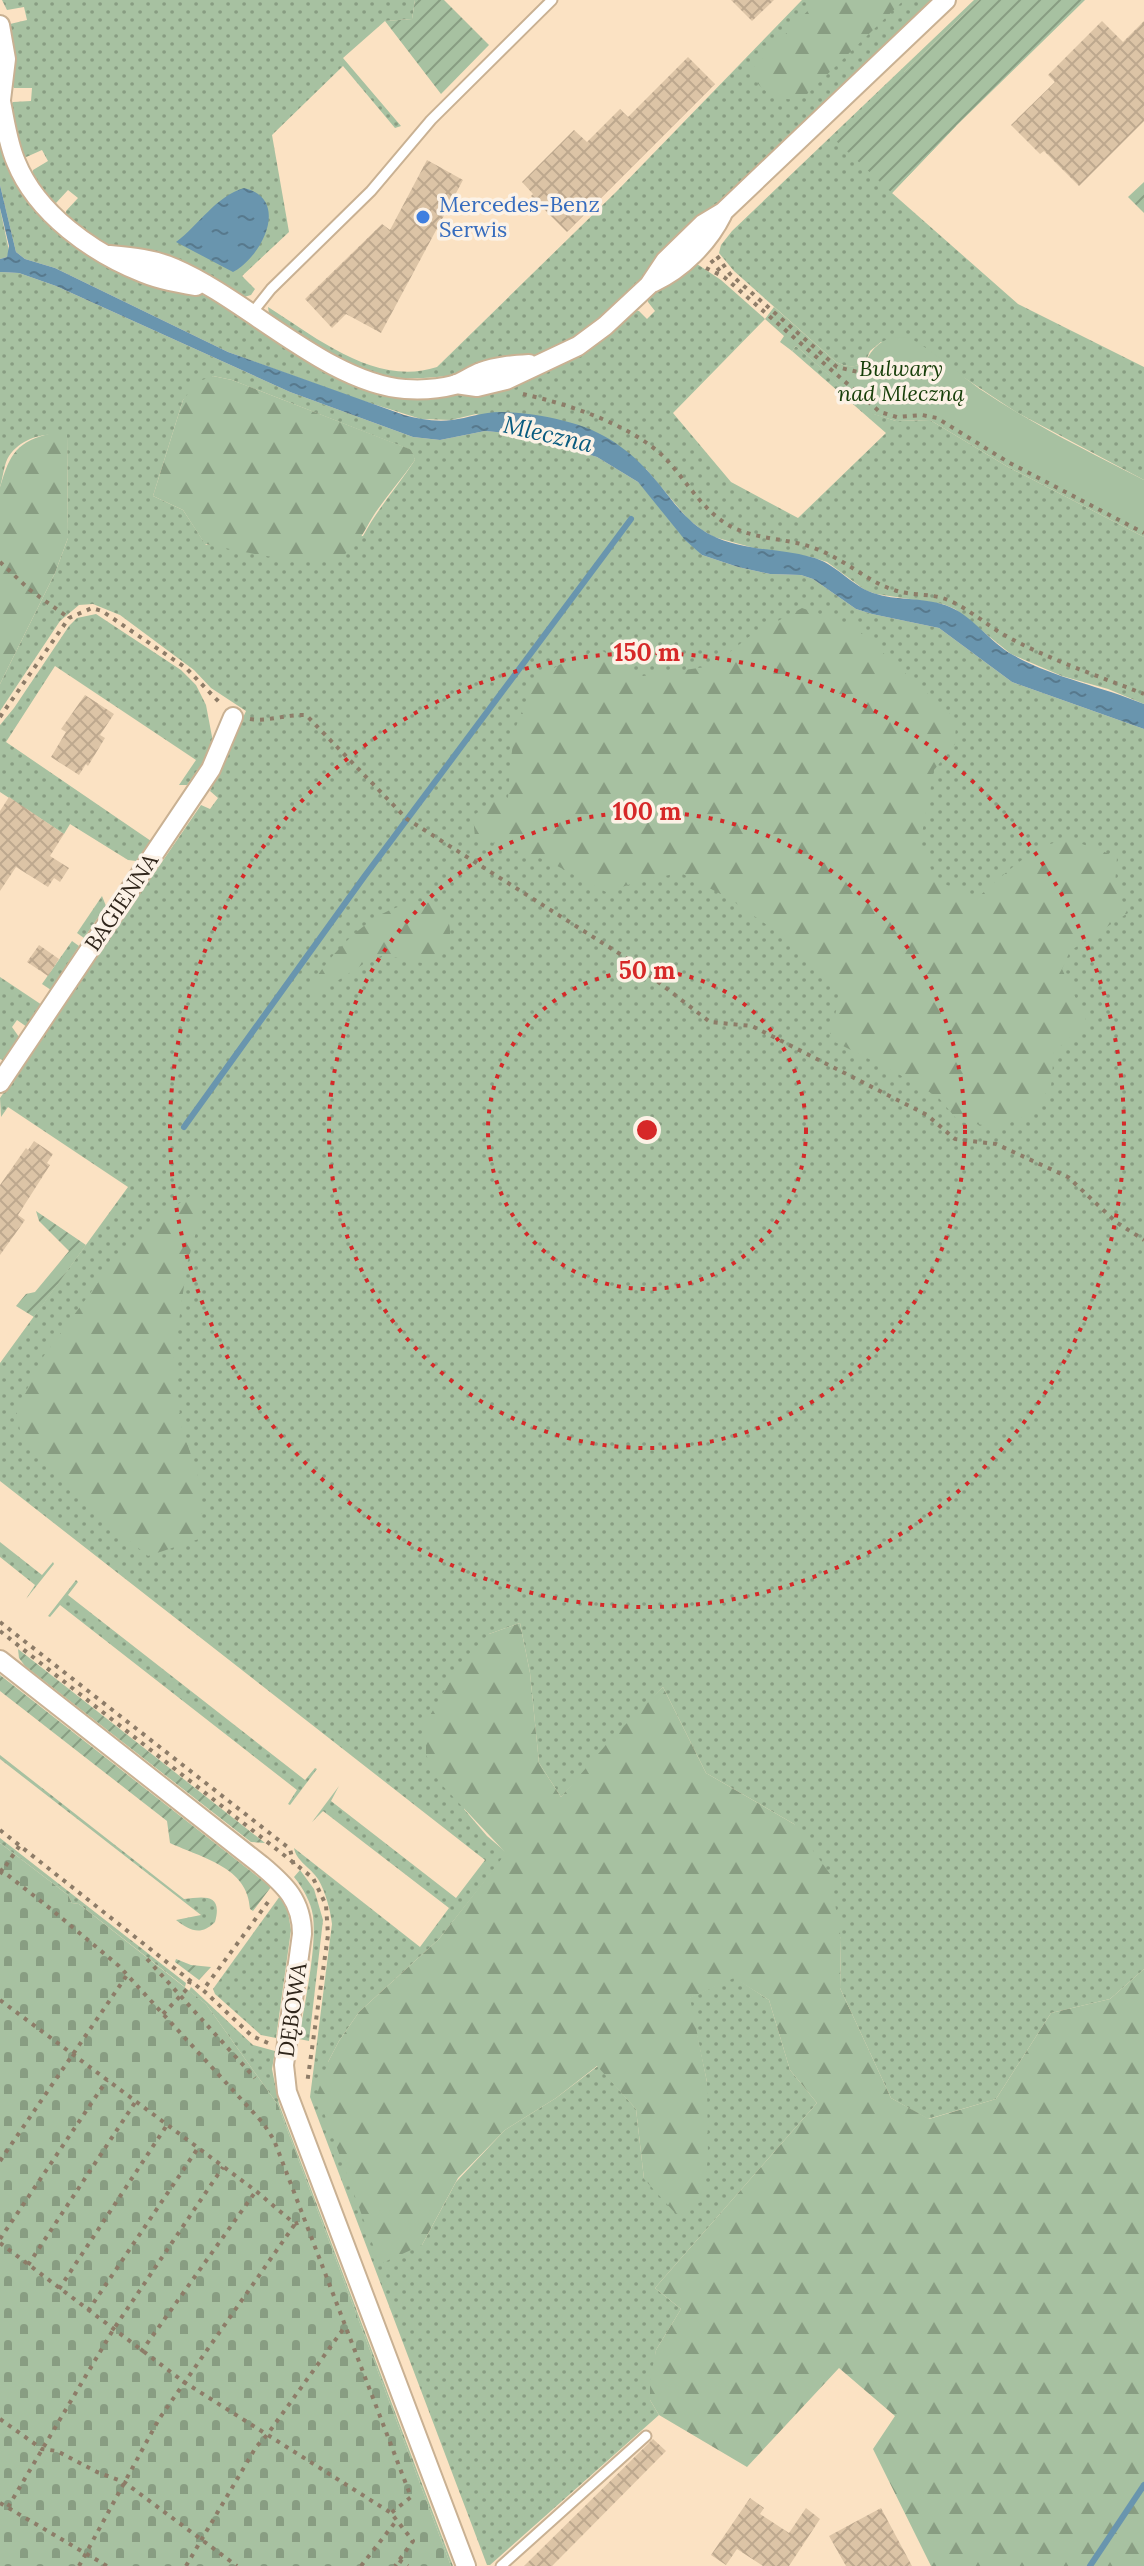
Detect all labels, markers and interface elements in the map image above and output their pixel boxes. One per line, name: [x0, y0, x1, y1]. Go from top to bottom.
place label: Mercedes-Benz Serwis: [439, 190, 600, 243]
marker: Mercedes-Benz Serwis: [414, 208, 432, 226]
park label: Bulwary nad Mleczną: [838, 354, 965, 407]
water label: Mleczna: [500, 409, 596, 459]
text: 150 m: [614, 637, 680, 668]
text: 100 m: [613, 796, 681, 827]
street label: BAGIENNA: [78, 847, 165, 956]
text: 50 m: [619, 955, 675, 986]
centre of rings: [633, 1116, 661, 1144]
street label: DĘBOWA: [271, 1960, 313, 2059]

